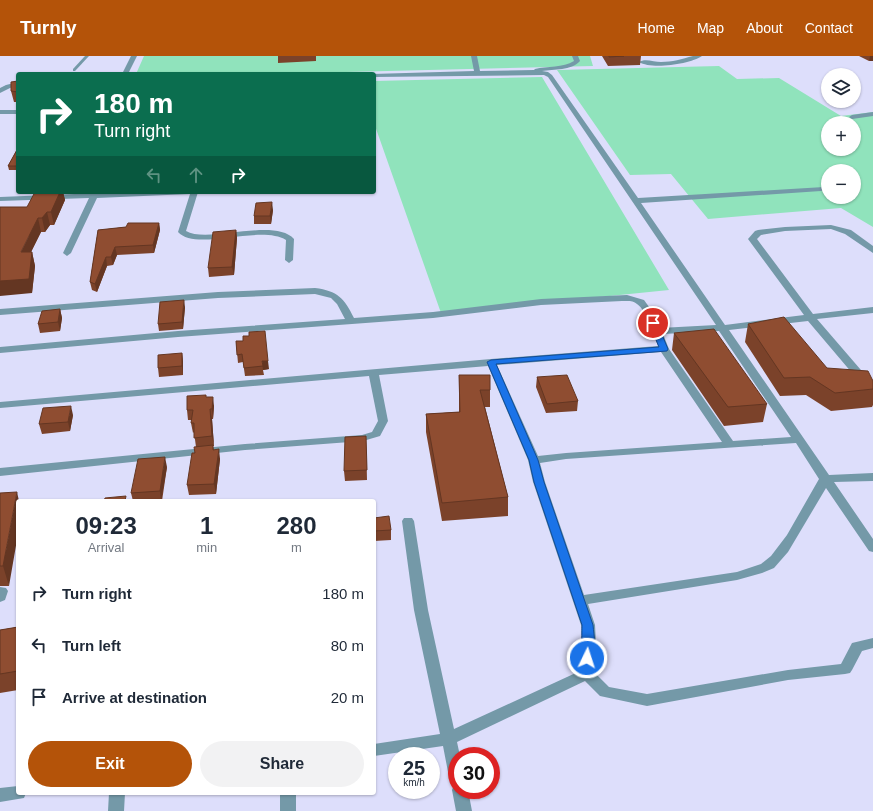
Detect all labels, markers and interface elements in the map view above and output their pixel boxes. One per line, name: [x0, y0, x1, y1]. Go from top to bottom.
text: Turnly: [20, 17, 77, 38]
text: Home: [638, 20, 675, 36]
text: Map: [697, 20, 724, 36]
text: About: [746, 20, 783, 36]
text: Contact: [805, 20, 853, 36]
map controls: [821, 68, 861, 204]
button: layers: [821, 68, 861, 108]
icon: right: [28, 88, 80, 140]
text: 180 m: [94, 88, 173, 119]
button: +: [821, 116, 861, 156]
text: Turn right: [94, 121, 170, 141]
icon: left: [143, 164, 165, 186]
icon: ahead: [185, 164, 207, 186]
icon: right: [227, 164, 249, 186]
button: −: [821, 164, 861, 204]
pin: [636, 306, 670, 340]
icon: arrive: [642, 312, 664, 334]
text: 09:23: [75, 512, 137, 539]
text: 1: [200, 512, 213, 539]
text: 280: [277, 512, 317, 539]
text: Arrival: [88, 540, 125, 555]
text: min: [196, 540, 217, 555]
text: m: [291, 540, 302, 555]
icon: right: [28, 582, 50, 604]
text: Turn right: [62, 585, 132, 602]
text: 180 m: [322, 585, 364, 602]
icon: left: [28, 634, 50, 656]
text: Turn left: [62, 637, 121, 654]
text: 80 m: [331, 637, 364, 654]
position arrow: [566, 637, 608, 679]
icon: arrive: [28, 686, 50, 708]
text: Arrive at destination: [62, 689, 207, 706]
text: 20 m: [331, 689, 364, 706]
button: Exit: [28, 741, 192, 787]
button: Share: [200, 741, 364, 787]
speed limit sign: 30: [448, 747, 500, 799]
text: 25: [403, 757, 425, 779]
text: km/h: [403, 777, 425, 788]

